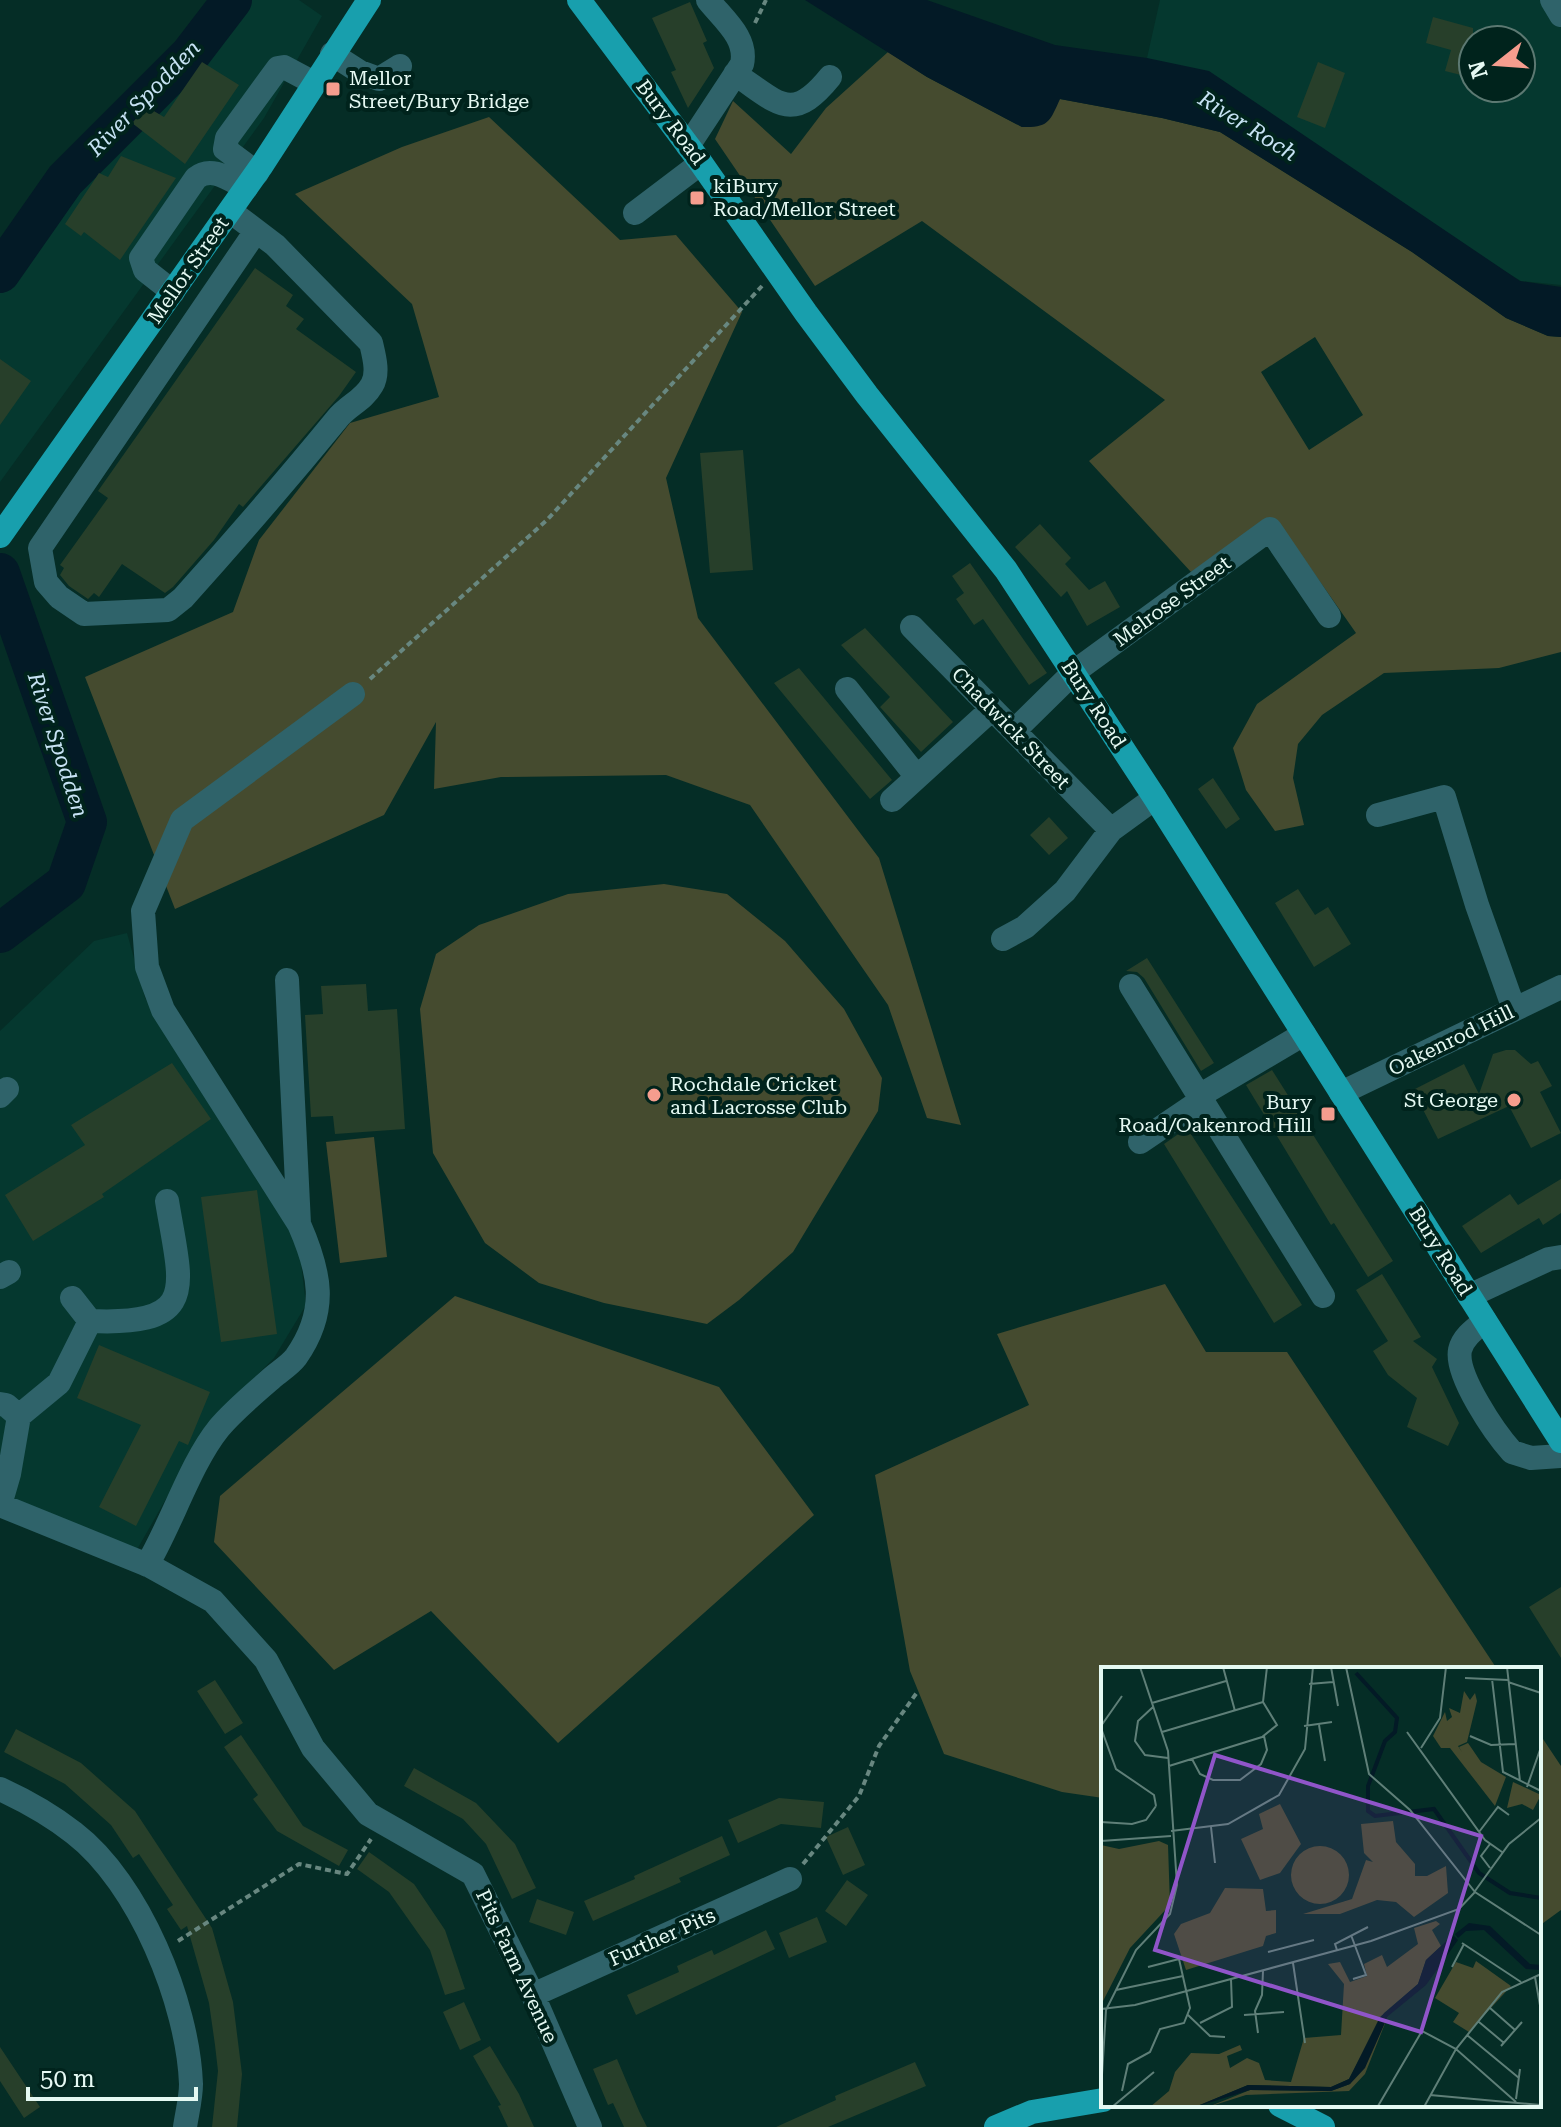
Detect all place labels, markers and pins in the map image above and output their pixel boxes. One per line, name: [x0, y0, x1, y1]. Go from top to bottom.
place label: Mellor Street/Bury Bridge: [349, 66, 529, 113]
marker: Mellor Street/Bury Bridge: [324, 80, 342, 98]
place label: kiBury Road/Mellor Street: [713, 174, 896, 221]
marker: kiBury Road/Mellor Street: [688, 189, 706, 207]
place label: Rochdale Cricket and Lacrosse Club: [670, 1072, 847, 1119]
marker: Rochdale Cricket and Lacrosse Club: [645, 1086, 663, 1104]
place label: St George: [1404, 1088, 1498, 1112]
place label: Bury Road/Oakenrod Hill: [1119, 1090, 1312, 1137]
marker: St George: [1505, 1091, 1523, 1109]
marker: Bury Road/Oakenrod Hill: [1319, 1105, 1337, 1123]

